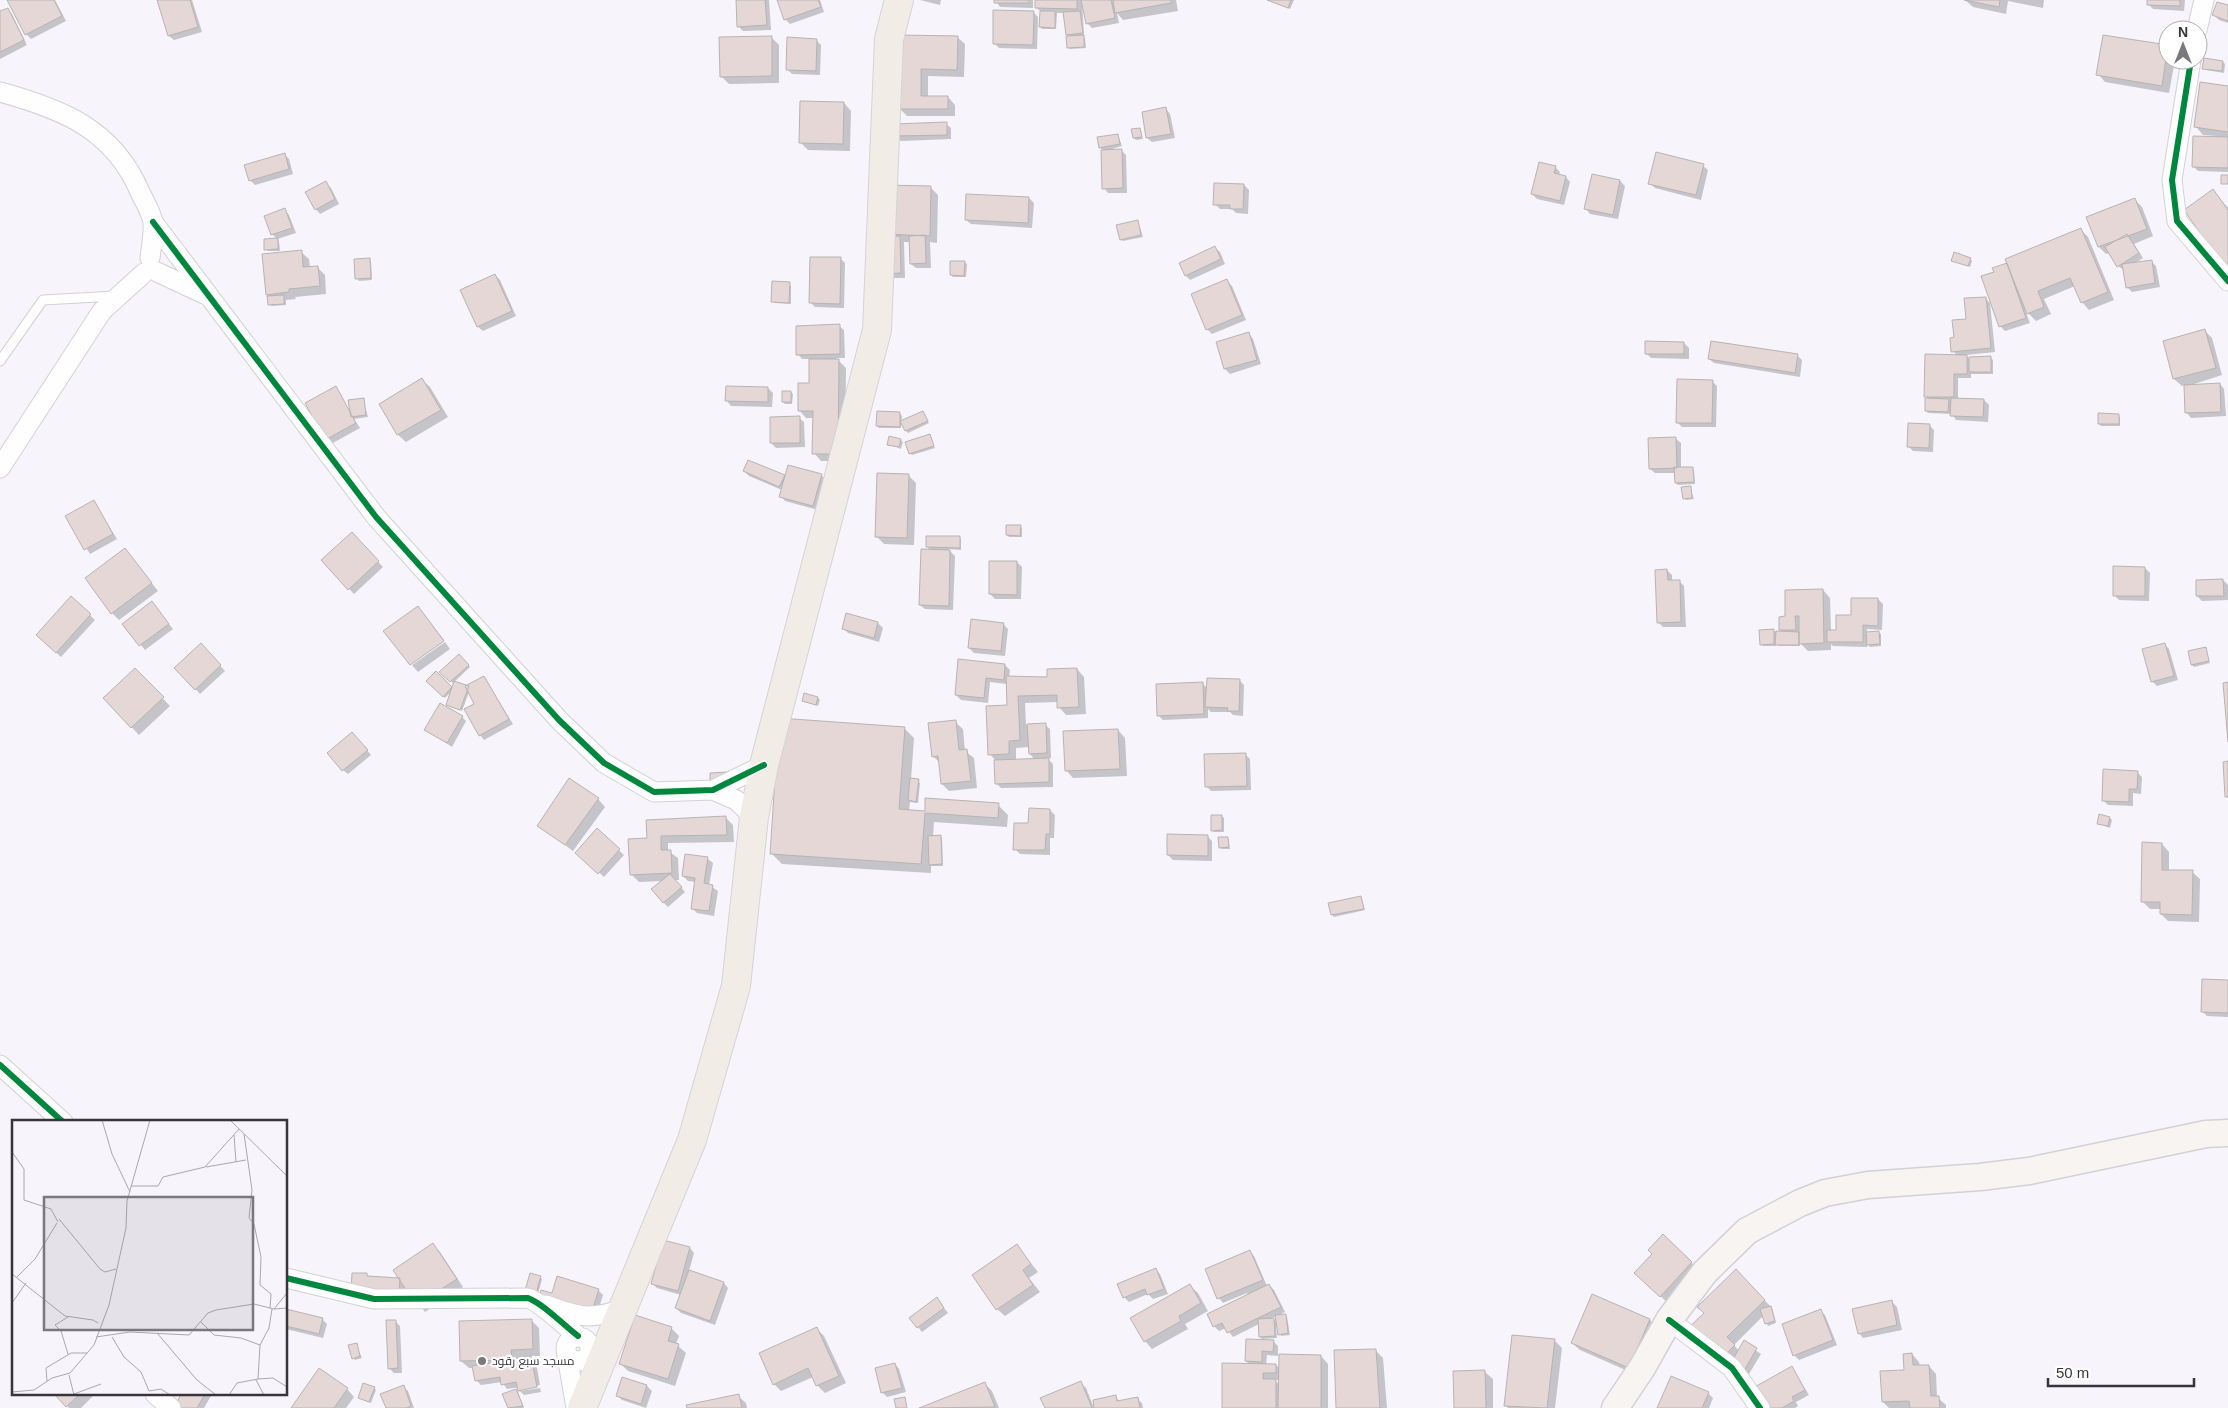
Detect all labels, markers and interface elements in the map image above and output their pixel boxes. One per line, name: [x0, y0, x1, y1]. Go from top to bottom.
north arrow: [2158, 20, 2208, 70]
text: N: [2178, 24, 2188, 40]
inset map: [12, 1120, 288, 1396]
place label: مسجد سبع رقود: [492, 1354, 575, 1369]
marker: مسجد سبع رقود: [476, 1355, 488, 1367]
scale bar: [2048, 1356, 2194, 1388]
text: 50 m: [2056, 1364, 2089, 1381]

